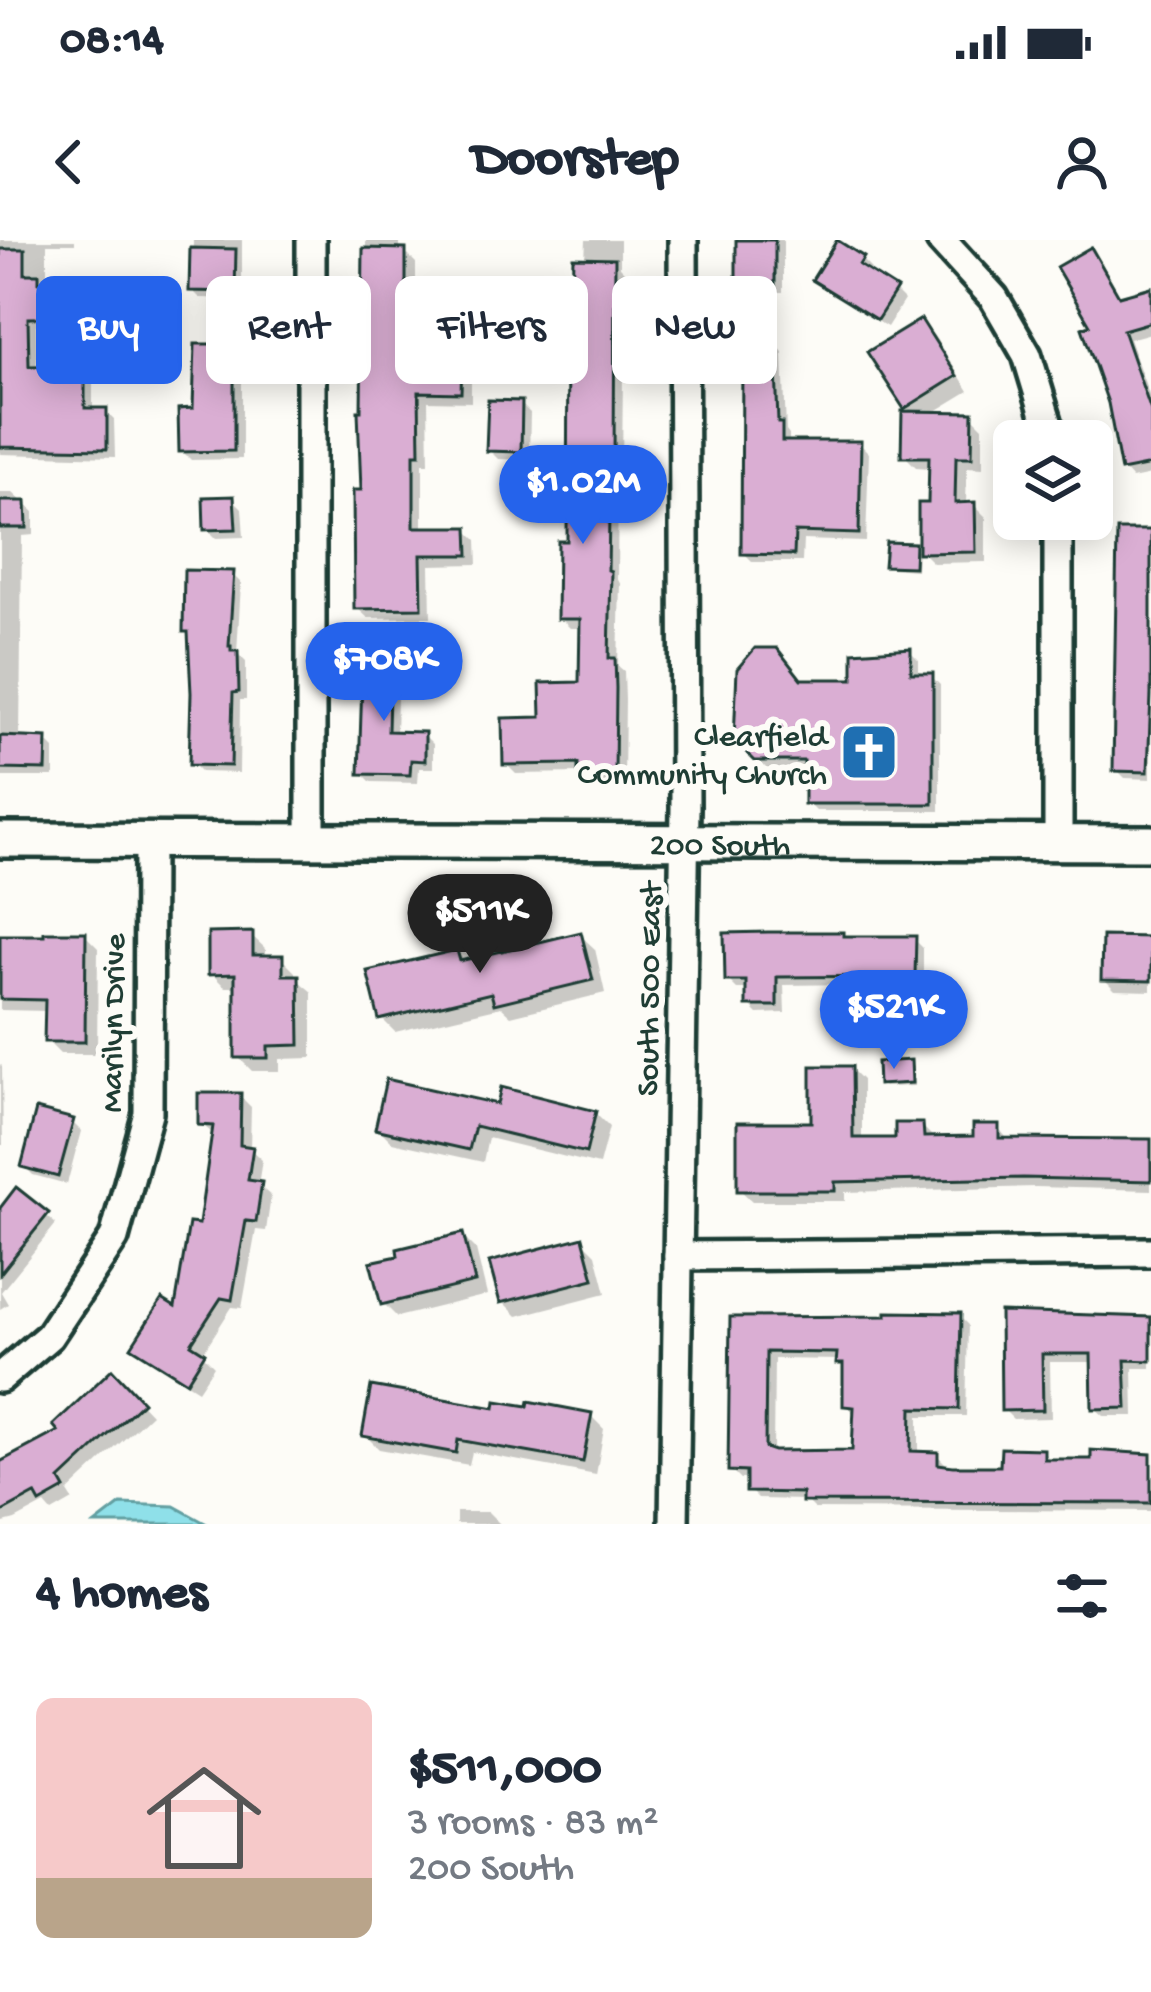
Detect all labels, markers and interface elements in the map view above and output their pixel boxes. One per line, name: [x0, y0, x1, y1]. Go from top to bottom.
text: 08:14: [60, 16, 164, 69]
icon: back: [36, 129, 102, 195]
icon: person: [1049, 129, 1115, 195]
text: Doorstep: [472, 130, 679, 194]
chip: Buy: [36, 276, 182, 384]
chip: Rent: [206, 276, 371, 384]
chip: Filters: [395, 276, 588, 384]
chip: New: [612, 276, 777, 384]
map controls: [993, 420, 1113, 540]
button: layers: [993, 420, 1113, 540]
pin: $1.02M: [485, 445, 681, 547]
text: $1.02M: [526, 461, 640, 507]
pin: $708K: [300, 622, 468, 724]
text: $708K: [333, 638, 435, 684]
place label: Clearfield Community Church: [578, 720, 830, 796]
church icon: Clearfield Community Church: [838, 721, 900, 783]
street label: 200 South: [650, 829, 790, 867]
pin: $511K: [396, 874, 564, 976]
street label: South 500 East: [631, 879, 673, 1096]
text: $511K: [434, 890, 526, 936]
street label: Marilyn Drive: [95, 932, 137, 1113]
pin: $521K: [810, 970, 978, 1072]
text: $521K: [847, 986, 941, 1032]
icon: filters: [1049, 1563, 1115, 1629]
text: 4 homes: [36, 1566, 207, 1626]
text: $511,000: [408, 1742, 602, 1802]
icon: home: [132, 1746, 276, 1890]
text: 3 rooms · 83 m²: [408, 1802, 659, 1848]
text: 200 South: [408, 1848, 574, 1894]

